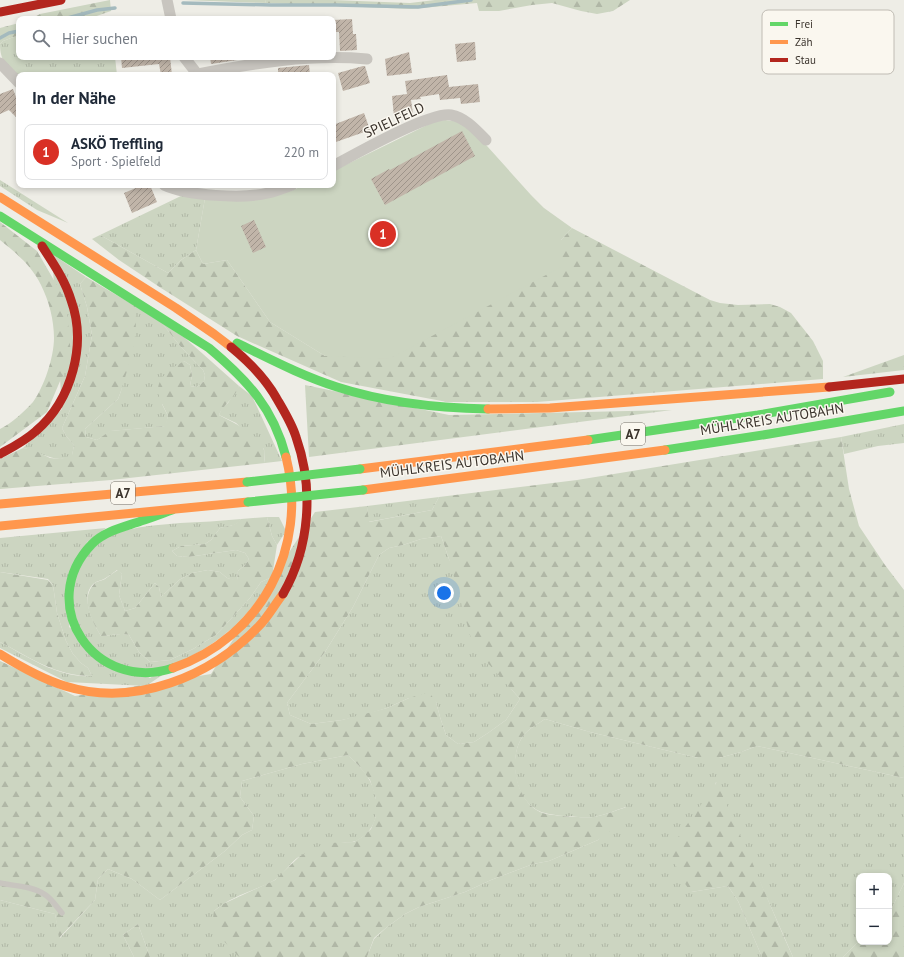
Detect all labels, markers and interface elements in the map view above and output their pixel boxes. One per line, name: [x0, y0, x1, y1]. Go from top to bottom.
legend: [762, 10, 894, 74]
search box: [16, 16, 336, 60]
text: Frei: [795, 17, 813, 31]
icon: search: [30, 27, 52, 49]
text: Hier suchen: [62, 29, 138, 48]
text: Zäh: [795, 35, 812, 49]
text: Stau: [795, 53, 816, 67]
text: In der Nähe: [32, 87, 116, 109]
street label: SPIELFELD: [361, 98, 427, 142]
text: ASKÖ Treffling: [71, 134, 163, 153]
text: 1: [42, 144, 50, 161]
text: 220 m: [284, 144, 319, 161]
text: Sport · Spielfeld: [71, 153, 161, 170]
pin: 1: [370, 219, 396, 249]
street label: MÜHLKREIS AUTOBAHN: [699, 399, 845, 439]
road number: A7: [621, 423, 645, 445]
street label: MÜHLKREIS AUTOBAHN: [379, 446, 525, 482]
road number: A7: [111, 482, 135, 504]
your location: [434, 583, 454, 603]
map controls: [856, 873, 892, 945]
button: +: [856, 873, 892, 909]
button: −: [856, 909, 892, 945]

